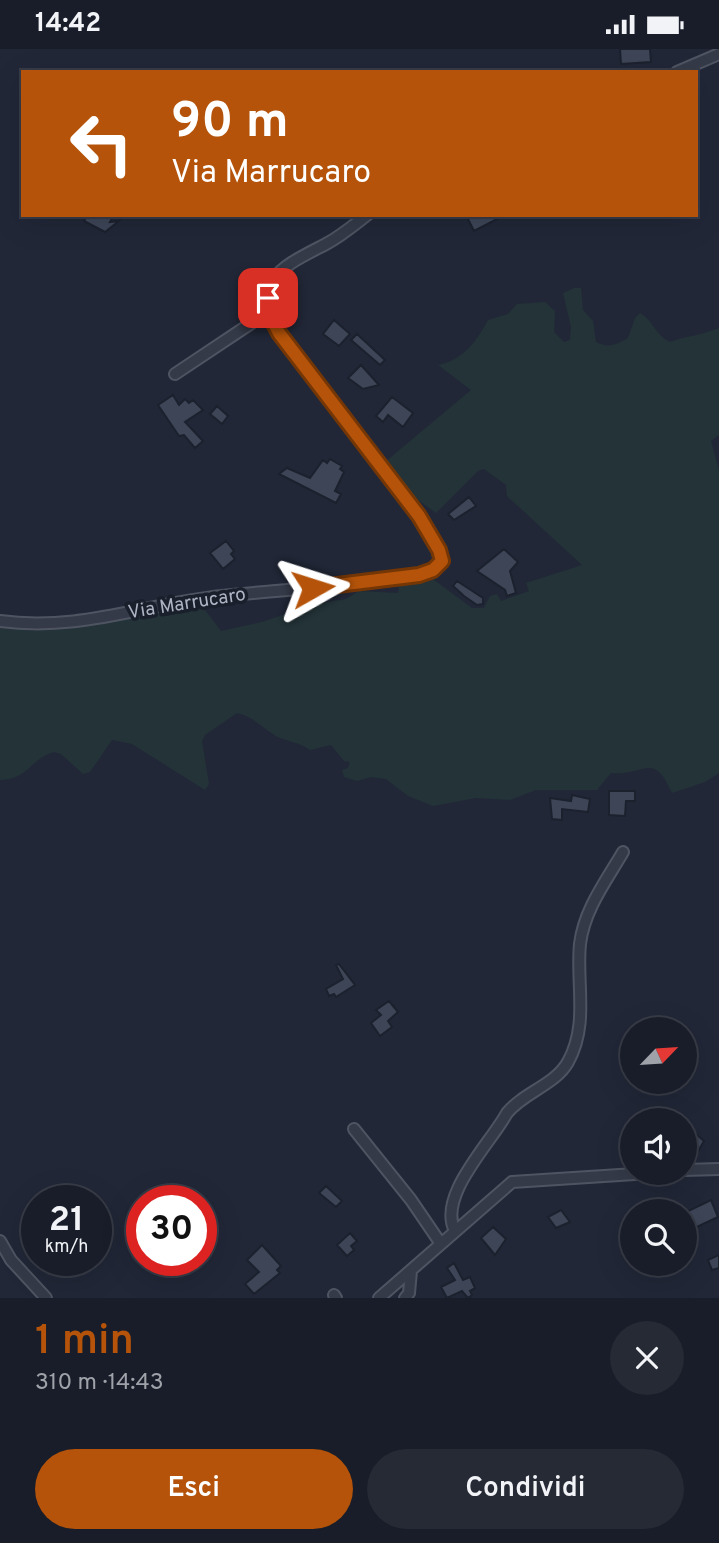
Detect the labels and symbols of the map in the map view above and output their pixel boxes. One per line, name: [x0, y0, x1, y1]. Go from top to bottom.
pin: [238, 268, 298, 328]
position arrow: [276, 551, 350, 625]
street label: Via Marrucaro: [126, 583, 248, 625]
north arrow: [620, 1017, 696, 1094]
speed limit sign: 30: [126, 1185, 217, 1276]

